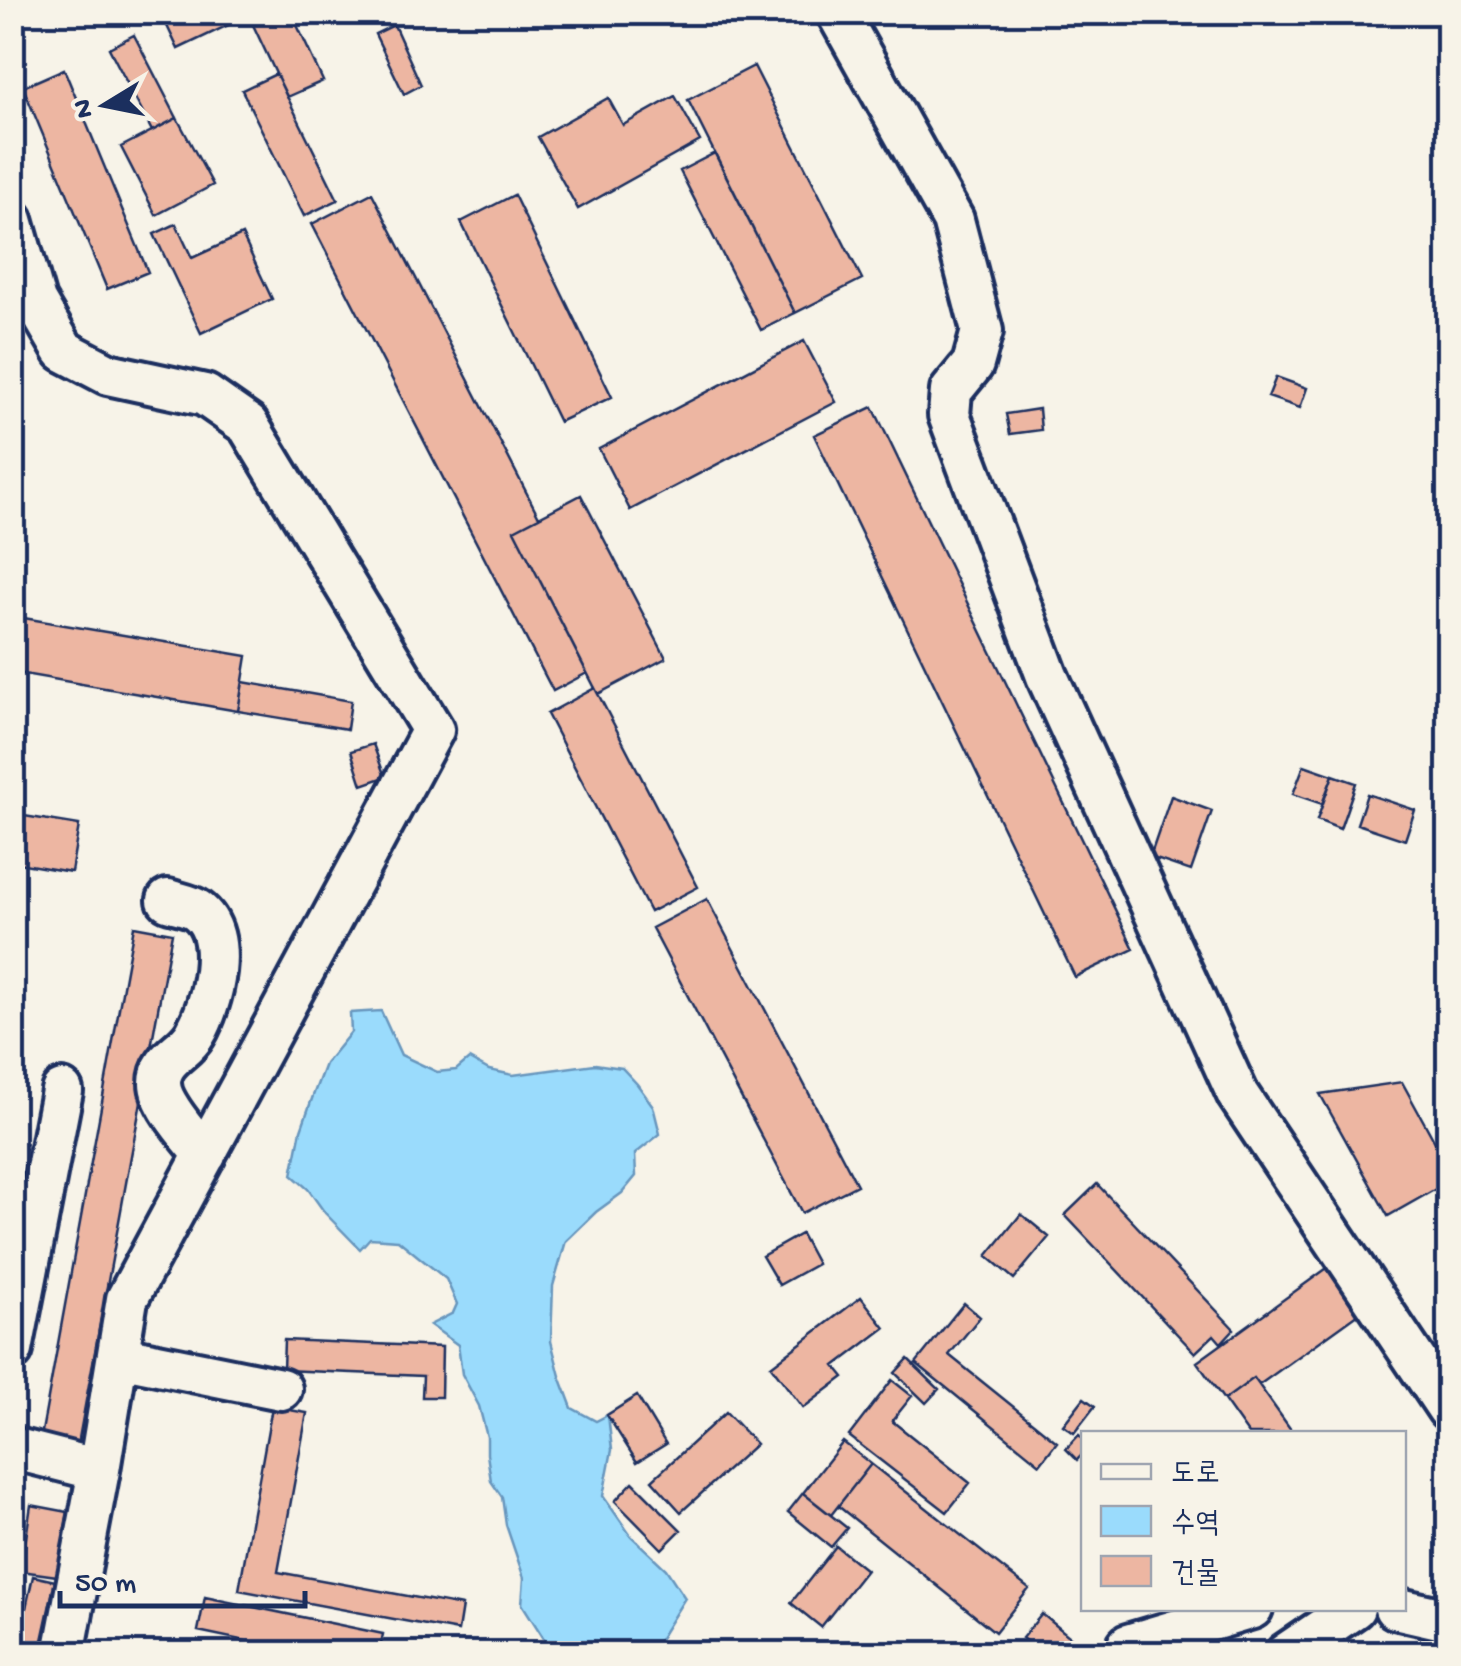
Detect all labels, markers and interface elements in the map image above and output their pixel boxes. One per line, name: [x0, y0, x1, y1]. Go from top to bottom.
north arrow: [55, 55, 155, 155]
text: N: [67, 97, 103, 120]
legend: [1081, 1431, 1406, 1611]
text: 도로: [1171, 1458, 1219, 1493]
text: 수역: [1171, 1508, 1219, 1543]
scale bar: [60, 1546, 305, 1608]
text: 건물: [1171, 1558, 1219, 1593]
text: 50 m: [75, 1568, 136, 1603]

